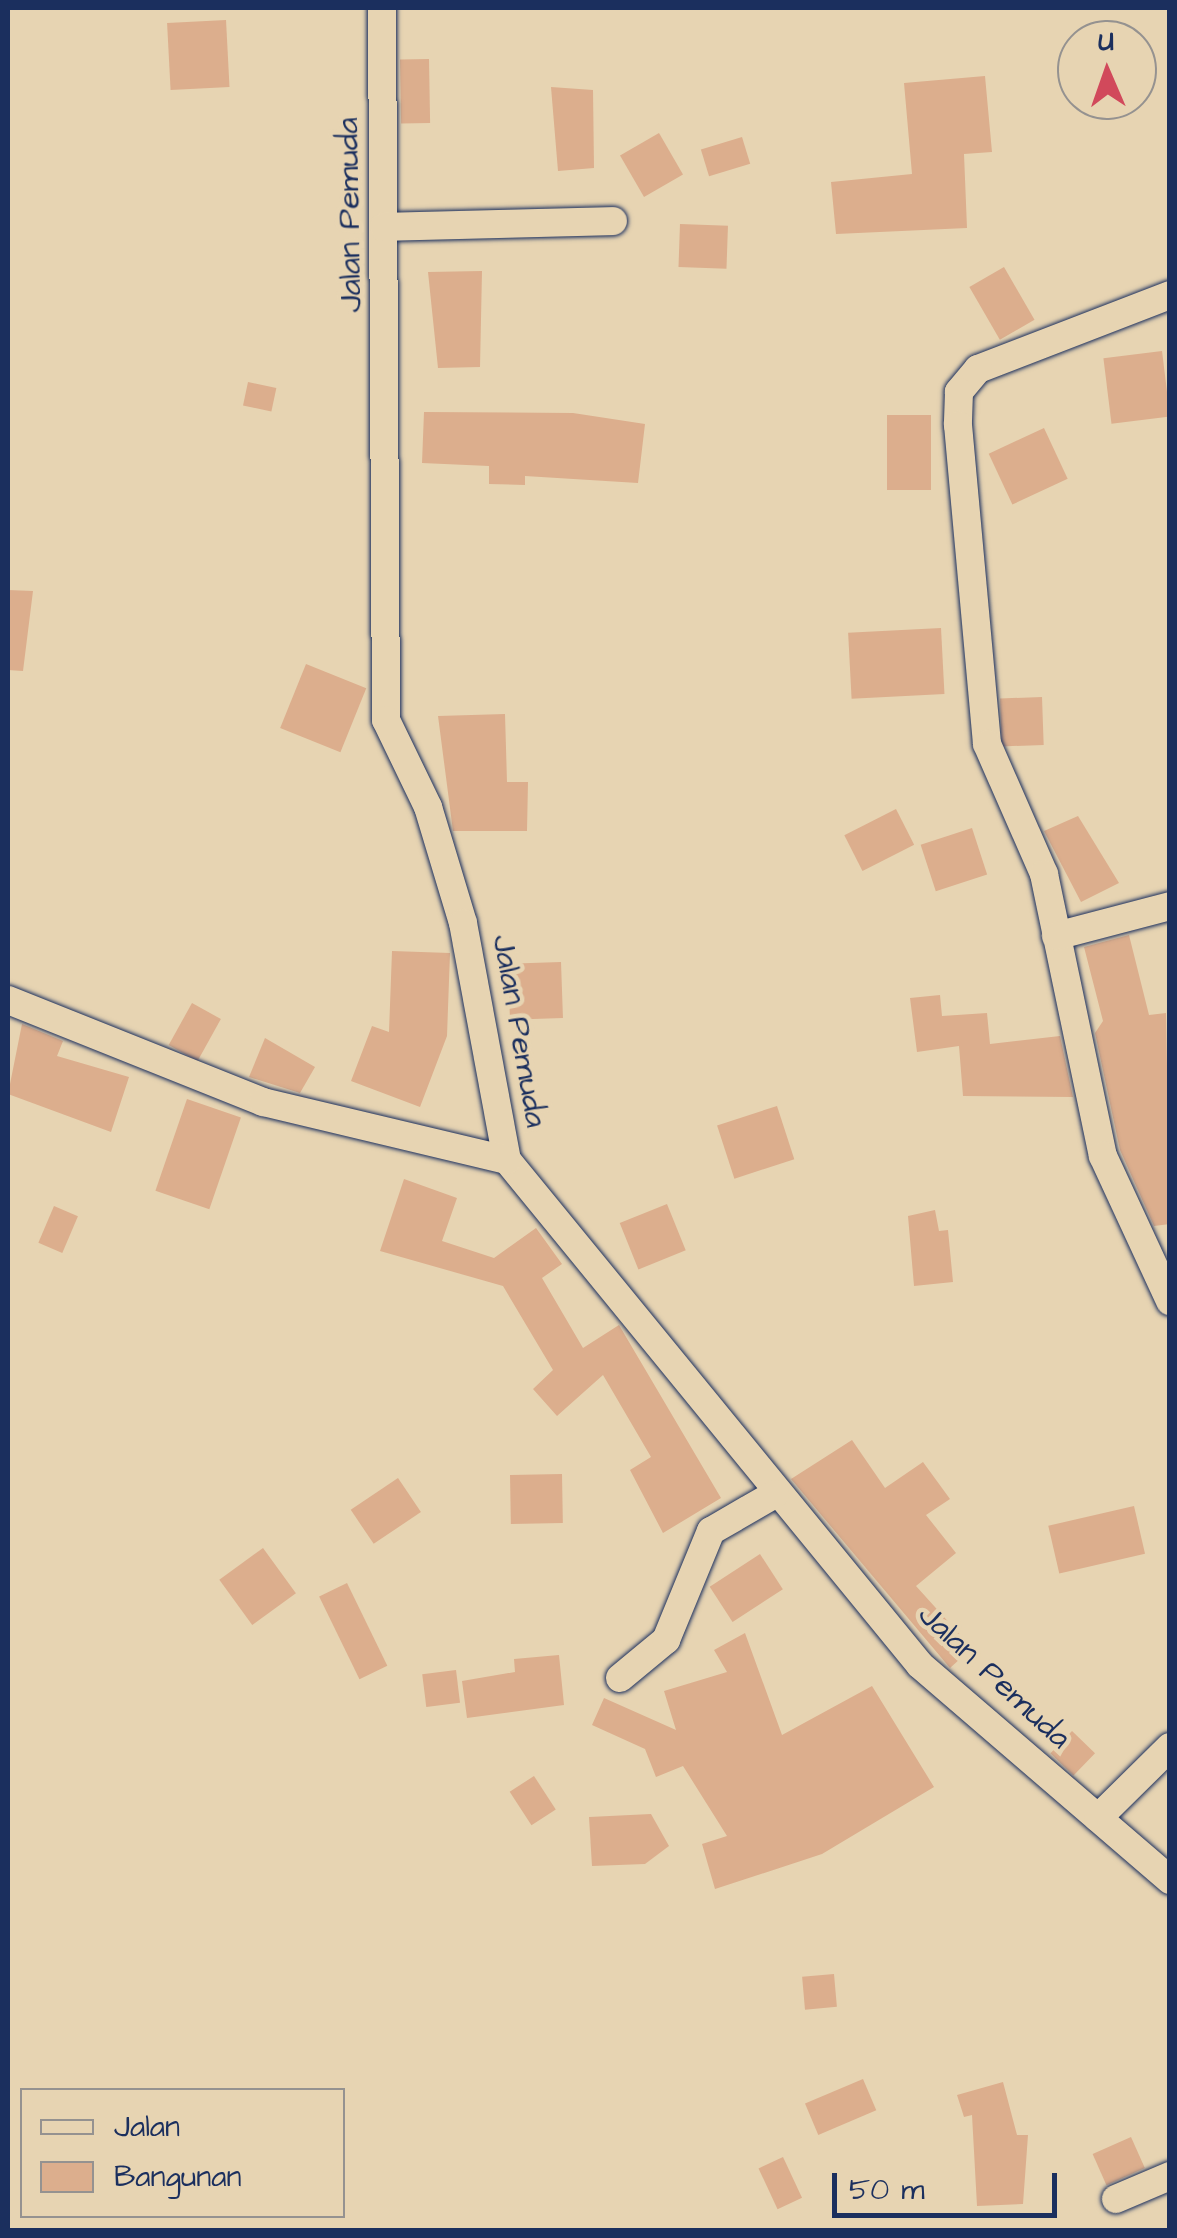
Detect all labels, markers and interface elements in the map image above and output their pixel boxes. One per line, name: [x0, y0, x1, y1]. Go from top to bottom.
north arrow: [1057, 20, 1157, 120]
text: U: [1097, 22, 1115, 61]
street label: Jalan Pemuda: [329, 117, 371, 313]
street label: Jalan Pemuda: [483, 932, 555, 1130]
street label: Jalan Pemuda: [910, 1596, 1078, 1758]
legend: [20, 2088, 345, 2218]
text: Jalan: [114, 2106, 180, 2148]
scale bar: [837, 2153, 1062, 2215]
text: Bangunan: [114, 2156, 242, 2198]
text: 50 m: [849, 2169, 925, 2211]

